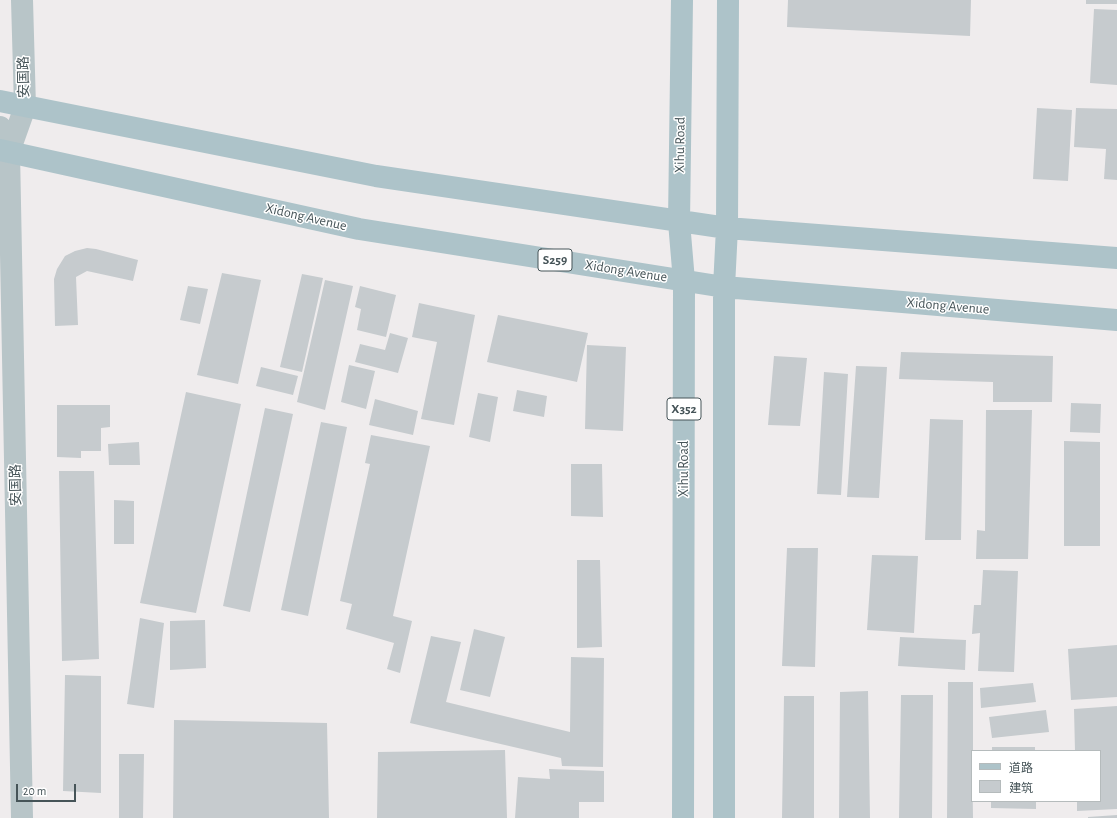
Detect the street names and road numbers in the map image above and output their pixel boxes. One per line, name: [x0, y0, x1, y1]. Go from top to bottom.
street label: 安国路: [15, 56, 33, 98]
street label: Xihu Road: [671, 117, 689, 173]
street label: Xidong Avenue: [264, 199, 348, 235]
road number: S259: [538, 249, 572, 271]
street label: Xidong Avenue: [584, 256, 668, 286]
street label: Xidong Avenue: [906, 294, 990, 318]
road number: X352: [667, 398, 701, 420]
street label: Xihu Road: [676, 441, 692, 497]
street label: 安国路: [7, 464, 25, 506]

